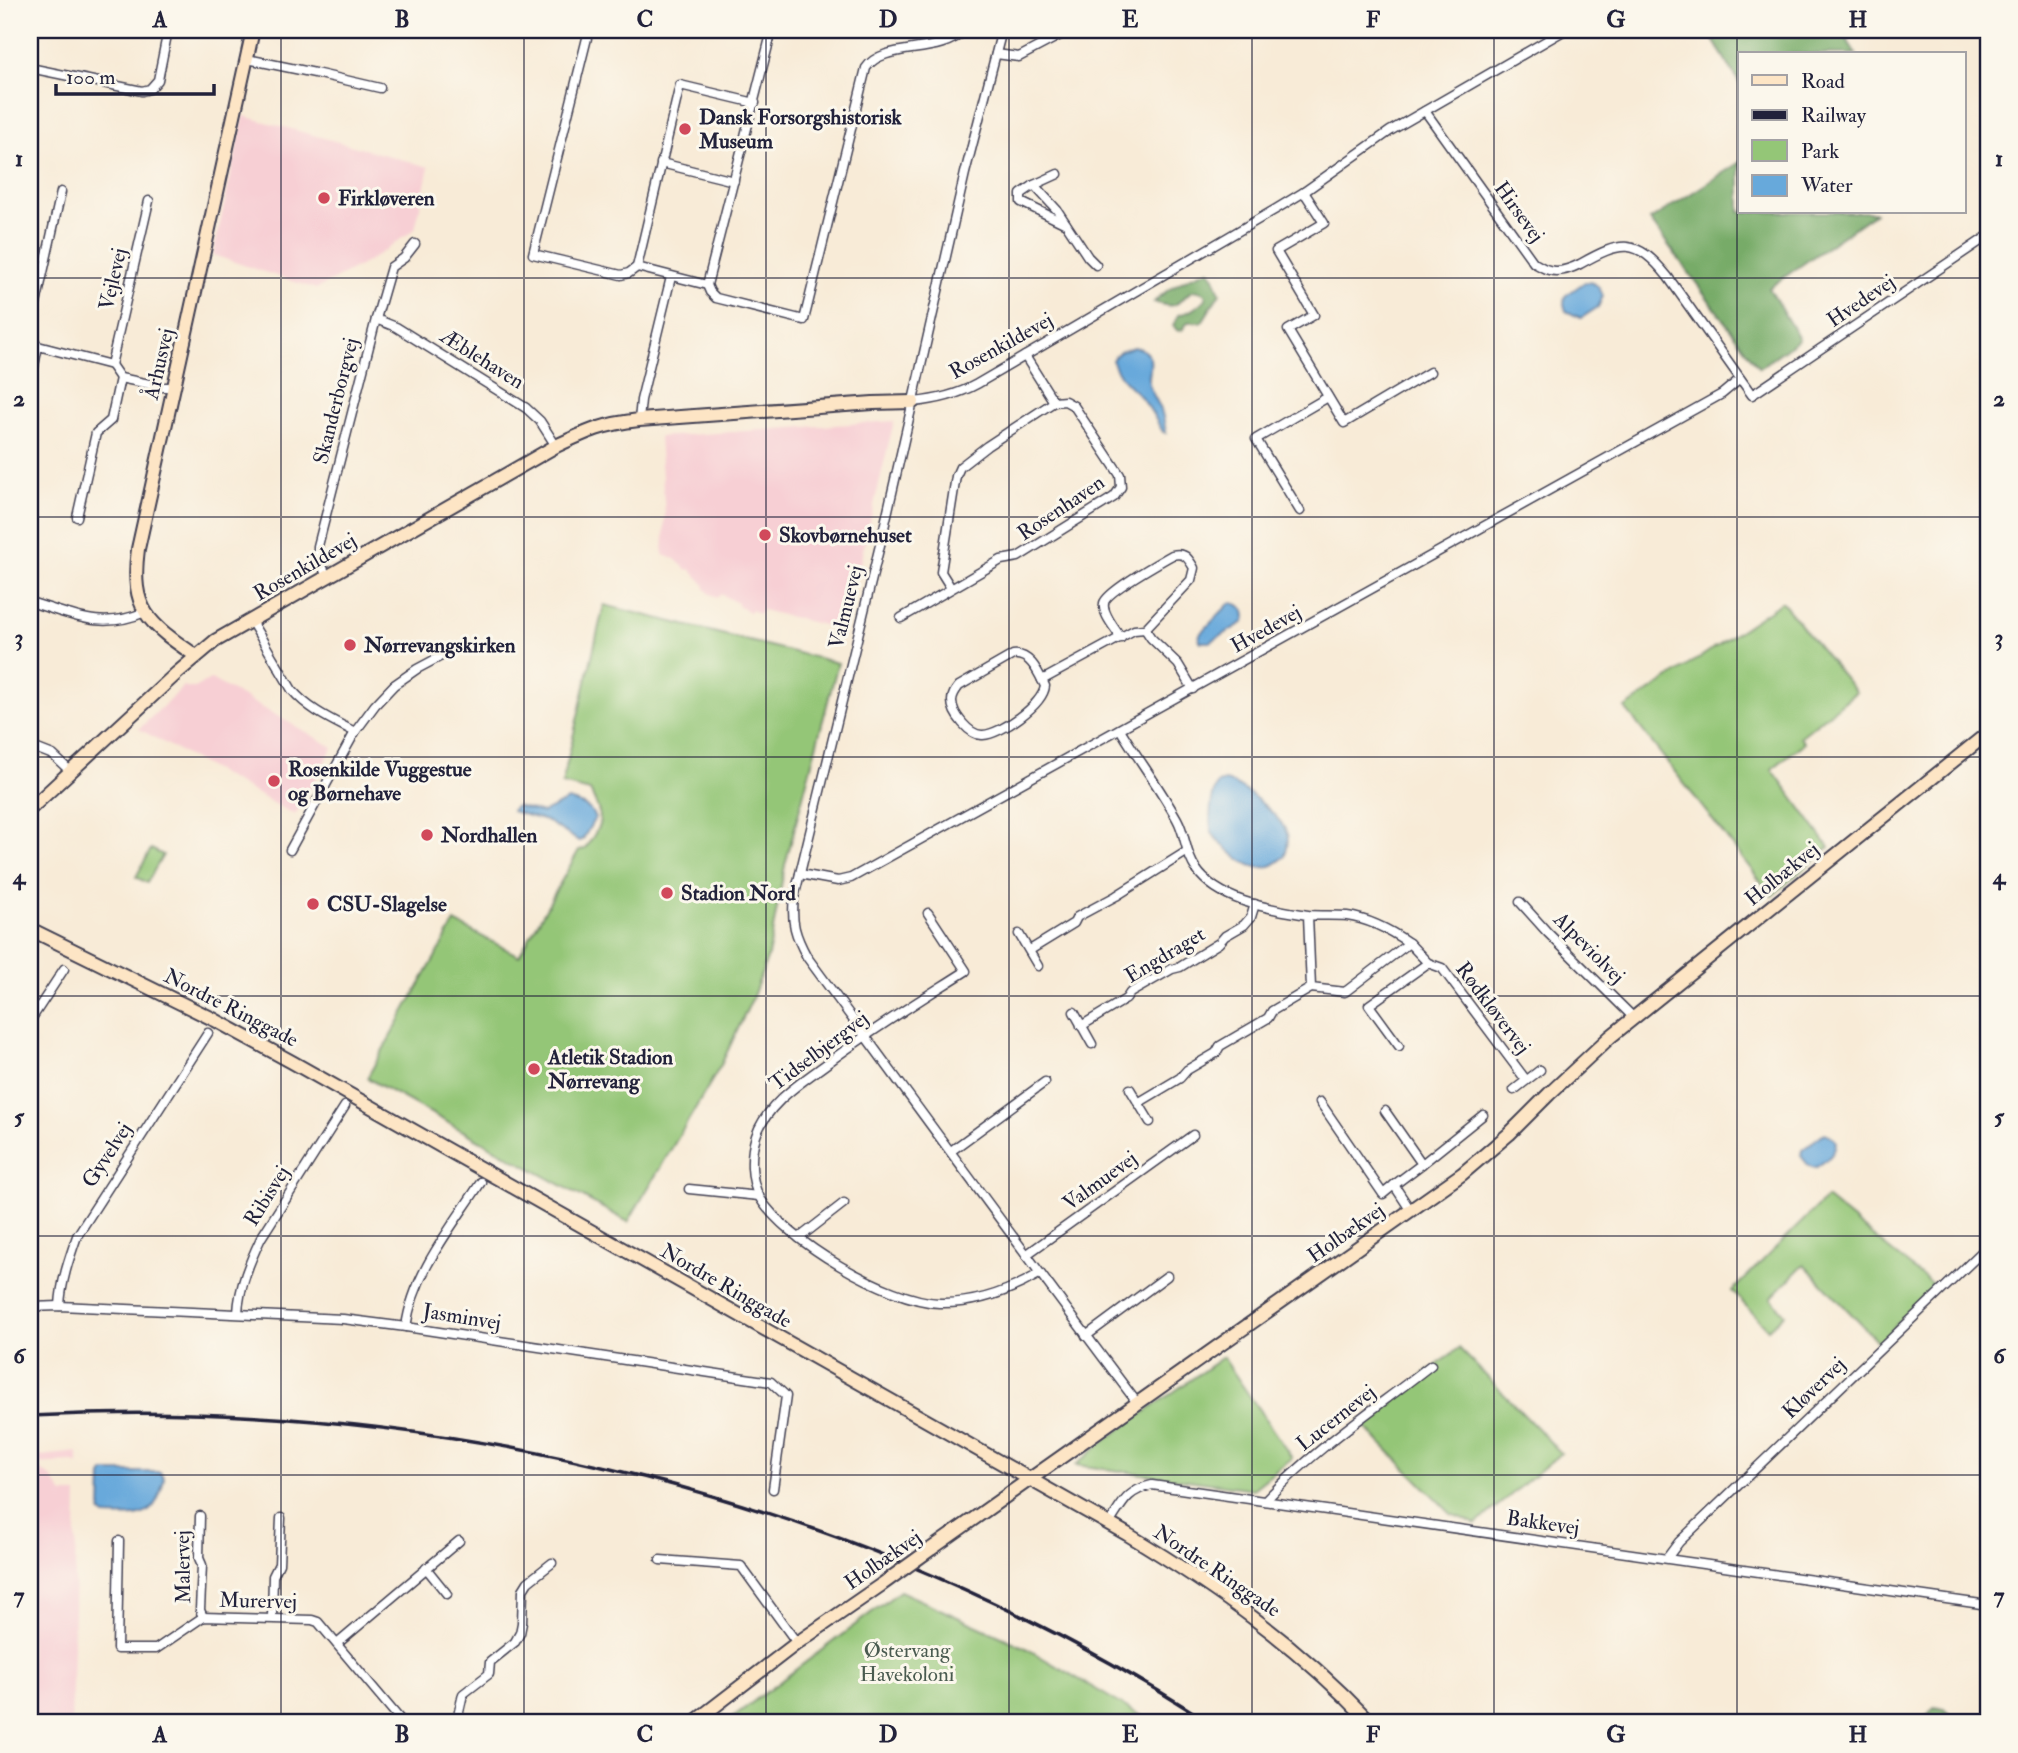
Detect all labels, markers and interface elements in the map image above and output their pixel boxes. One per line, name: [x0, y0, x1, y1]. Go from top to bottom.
text: A: [152, 5, 168, 34]
text: B: [394, 5, 410, 34]
text: C: [637, 5, 653, 34]
text: D: [879, 5, 897, 34]
text: E: [1122, 5, 1139, 34]
text: F: [1366, 5, 1381, 34]
text: G: [1606, 5, 1626, 34]
text: H: [1849, 5, 1868, 34]
scale bar: [56, 52, 214, 96]
legend: [1738, 52, 1966, 214]
text: 100 m: [66, 64, 116, 91]
text: Road: [1801, 68, 1846, 95]
text: Railway: [1801, 102, 1867, 129]
place label: Dansk Forsorgshistorisk Museum: [698, 104, 903, 155]
marker: Dansk Forsorgshistorisk Museum: [677, 121, 693, 137]
text: Park: [1801, 138, 1839, 165]
text: 1: [15, 144, 23, 173]
text: 1: [1995, 144, 2003, 173]
text: Water: [1800, 172, 1853, 199]
street label: Hirsevej: [1488, 176, 1550, 248]
place label: Firkløveren: [338, 185, 435, 212]
marker: Firkløveren: [316, 190, 332, 206]
street label: Vejlevej: [93, 245, 133, 313]
street label: Hvedevej: [1822, 268, 1900, 334]
street label: Rosenkildevej: [944, 306, 1058, 386]
street label: Æblehaven: [434, 322, 529, 396]
street label: Århusvej: [137, 326, 180, 403]
street label: Skanderborgvej: [307, 335, 365, 467]
text: 2: [13, 384, 25, 413]
text: 2: [1993, 384, 2005, 413]
street label: Rosenhaven: [1012, 469, 1110, 547]
place label: Skovbørnehuset: [779, 522, 912, 549]
street label: Rosenkildevej: [249, 527, 361, 607]
marker: Skovbørnehuset: [757, 527, 773, 543]
street label: Valmuevej: [823, 562, 869, 652]
street label: Hvedevej: [1226, 599, 1306, 659]
text: 3: [15, 623, 23, 652]
text: 3: [1995, 623, 2003, 652]
place label: Nørrevangskirken: [363, 632, 516, 659]
marker: Nørrevangskirken: [342, 637, 358, 653]
place label: Rosenkilde Vuggestue og Børnehave: [288, 756, 472, 807]
marker: Rosenkilde Vuggestue og Børnehave: [266, 773, 282, 789]
place label: Nordhallen: [440, 822, 538, 849]
marker: Nordhallen: [419, 827, 435, 843]
street label: Holbækvej: [1739, 836, 1825, 912]
text: 4: [12, 862, 27, 891]
text: 4: [1992, 862, 2007, 891]
place label: Stadion Nord: [681, 880, 796, 907]
marker: Stadion Nord: [659, 885, 675, 901]
place label: CSU-Slagelse: [327, 891, 447, 918]
marker: CSU-Slagelse: [305, 896, 321, 912]
street label: Alpeviolvej: [1547, 906, 1631, 990]
street label: Engdraget: [1120, 920, 1210, 989]
street label: Rødkløvervej: [1449, 956, 1537, 1060]
street label: Nordre Ringgade: [159, 963, 303, 1054]
street label: Tidselbjergvej: [764, 1005, 874, 1097]
place label: Atletik Stadion Nørrevang: [547, 1044, 673, 1095]
marker: Atletik Stadion Nørrevang: [526, 1061, 542, 1077]
text: 5: [14, 1102, 25, 1131]
text: 5: [1994, 1102, 2005, 1131]
street label: Gyvelvej: [76, 1117, 138, 1193]
street label: Valmuevej: [1058, 1145, 1142, 1217]
street label: Ribisvej: [238, 1161, 296, 1231]
street label: Holbækvej: [1302, 1197, 1390, 1269]
street label: Nordre Ringgade: [655, 1237, 797, 1335]
street label: Jasminvej: [420, 1297, 503, 1337]
text: 6: [13, 1341, 27, 1370]
text: 6: [1993, 1341, 2007, 1370]
street label: Kløvervej: [1777, 1351, 1851, 1425]
street label: Lucernevej: [1291, 1379, 1381, 1457]
street label: Bakkevej: [1505, 1505, 1581, 1541]
street label: Nordre Ringgade: [1148, 1519, 1286, 1623]
street label: Holbækvej: [839, 1524, 927, 1596]
street label: Malervej: [169, 1530, 197, 1604]
text: 7: [14, 1581, 25, 1610]
text: 7: [1994, 1581, 2005, 1610]
street label: Murervej: [219, 1587, 297, 1615]
park label: Østervang Havekoloni: [860, 1637, 955, 1688]
text: A: [152, 1720, 168, 1749]
text: B: [394, 1720, 410, 1749]
text: C: [637, 1720, 653, 1749]
text: D: [879, 1720, 897, 1749]
text: E: [1122, 1720, 1139, 1749]
text: F: [1366, 1720, 1381, 1749]
text: G: [1606, 1720, 1626, 1749]
text: H: [1849, 1720, 1868, 1749]

